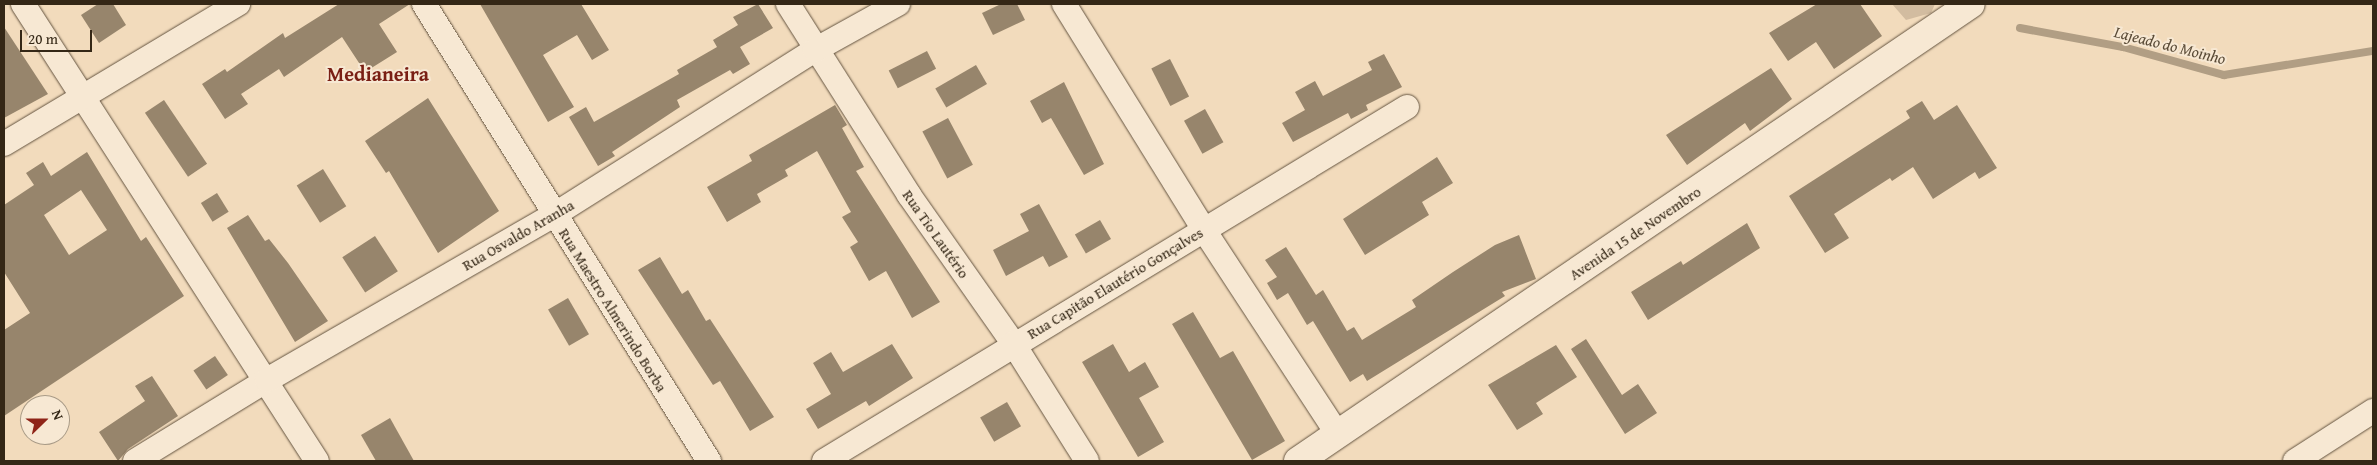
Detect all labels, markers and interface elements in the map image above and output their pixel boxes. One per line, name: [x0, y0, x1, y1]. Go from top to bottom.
scale bar: [22, 20, 95, 52]
water label: Lajeado do Moinho: [2112, 22, 2228, 68]
text: 20 m: [28, 28, 58, 49]
district label: Medianeira: [327, 61, 429, 85]
street label: Avenida 15 de Novembro: [1566, 182, 1704, 284]
street label: Rua Tio Lautério: [899, 186, 973, 282]
street label: Rua Osvaldo Aranha: [459, 196, 577, 274]
street label: Rua Capitão Elautério Gonçalves: [1024, 223, 1206, 343]
street label: Rua Maestro Almerindo Borba: [555, 225, 671, 395]
north arrow: [20, 395, 70, 445]
text: N: [47, 407, 69, 423]

